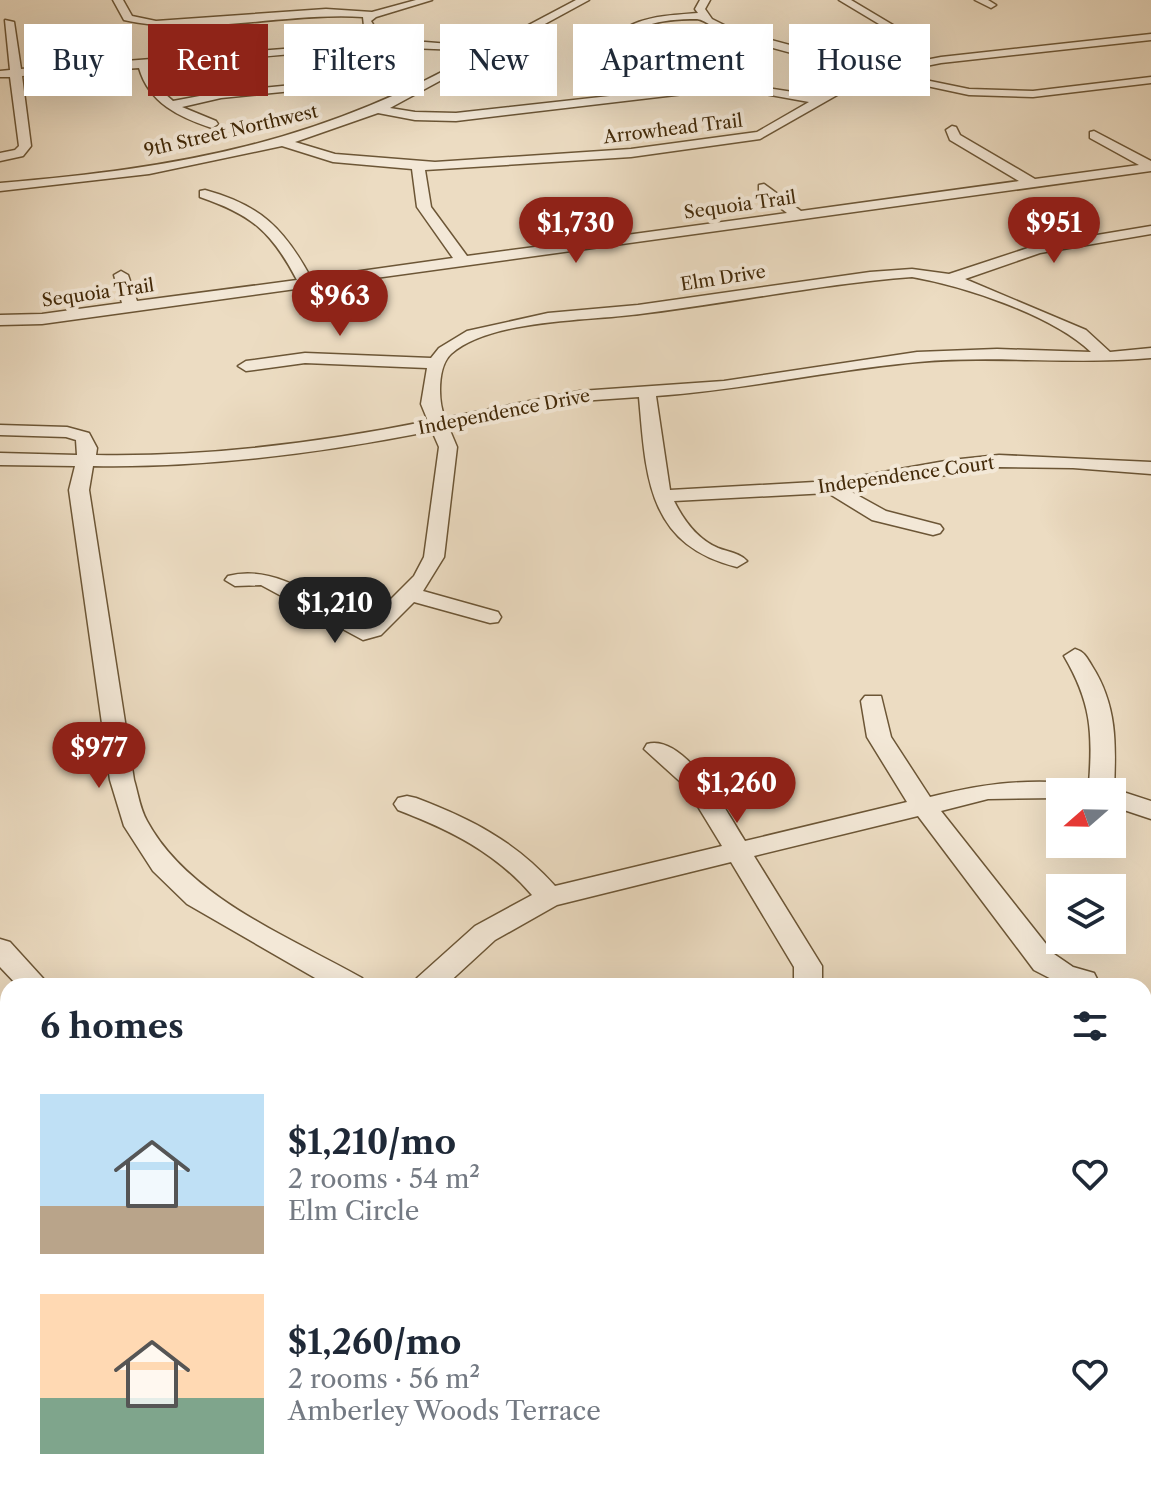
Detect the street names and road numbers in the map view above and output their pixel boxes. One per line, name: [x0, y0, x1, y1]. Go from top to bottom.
street label: 9th Street Northwest: [142, 100, 321, 162]
street label: Arrowhead Trail: [601, 110, 744, 149]
street label: Sequoia Trail: [682, 186, 798, 224]
street label: Elm Drive: [679, 260, 767, 296]
street label: Sequoia Trail: [40, 274, 156, 312]
street label: Independence Drive: [416, 385, 592, 439]
street label: Independence Court: [816, 452, 996, 498]

